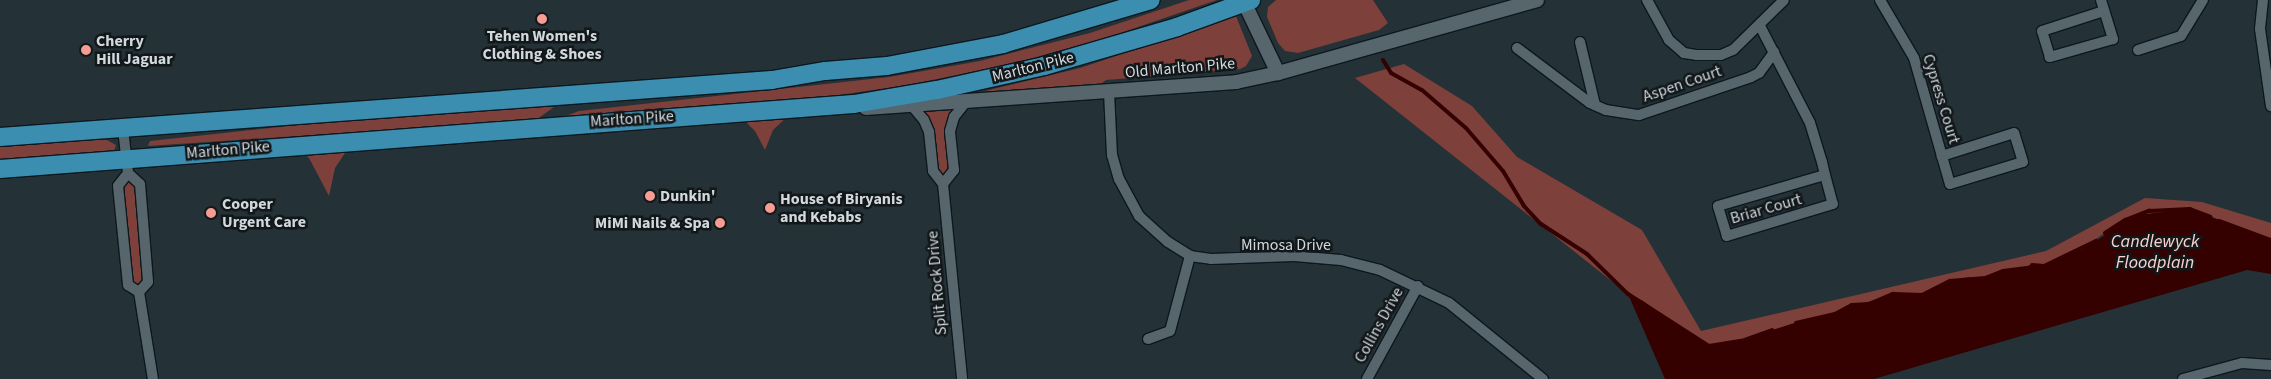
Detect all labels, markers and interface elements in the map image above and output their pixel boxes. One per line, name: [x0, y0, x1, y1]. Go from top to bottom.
marker: Tehen Women's Clothing & Shoes: [536, 13, 548, 25]
place label: Tehen Women's Clothing & Shoes: [482, 26, 602, 64]
place label: Cherry Hill Jaguar: [96, 31, 173, 69]
marker: Cherry Hill Jaguar: [80, 44, 92, 56]
street label: Marlton Pike: [990, 48, 1076, 86]
street label: Cypress Court: [1918, 52, 1964, 146]
street label: Old Marlton Pike: [1124, 54, 1236, 82]
street label: Aspen Court: [1640, 62, 1724, 106]
street label: Marlton Pike: [590, 107, 674, 131]
street label: Marlton Pike: [185, 137, 271, 163]
place label: Dunkin': [660, 186, 716, 206]
place label: House of Biryanis and Kebabs: [780, 189, 902, 227]
marker: Dunkin': [644, 190, 656, 202]
street label: Briar Court: [1728, 190, 1804, 228]
place label: Cooper Urgent Care: [222, 194, 306, 232]
marker: House of Biryanis and Kebabs: [764, 202, 776, 214]
marker: Cooper Urgent Care: [204, 206, 218, 220]
place label: MiMi Nails & Spa: [595, 213, 710, 233]
marker: MiMi Nails & Spa: [714, 217, 726, 229]
street label: Split Rock Drive: [923, 230, 951, 336]
water label: Candlewyck Floodplain: [2111, 232, 2199, 274]
street label: Mimosa Drive: [1241, 235, 1331, 255]
street label: Collins Drive: [1350, 284, 1408, 366]

